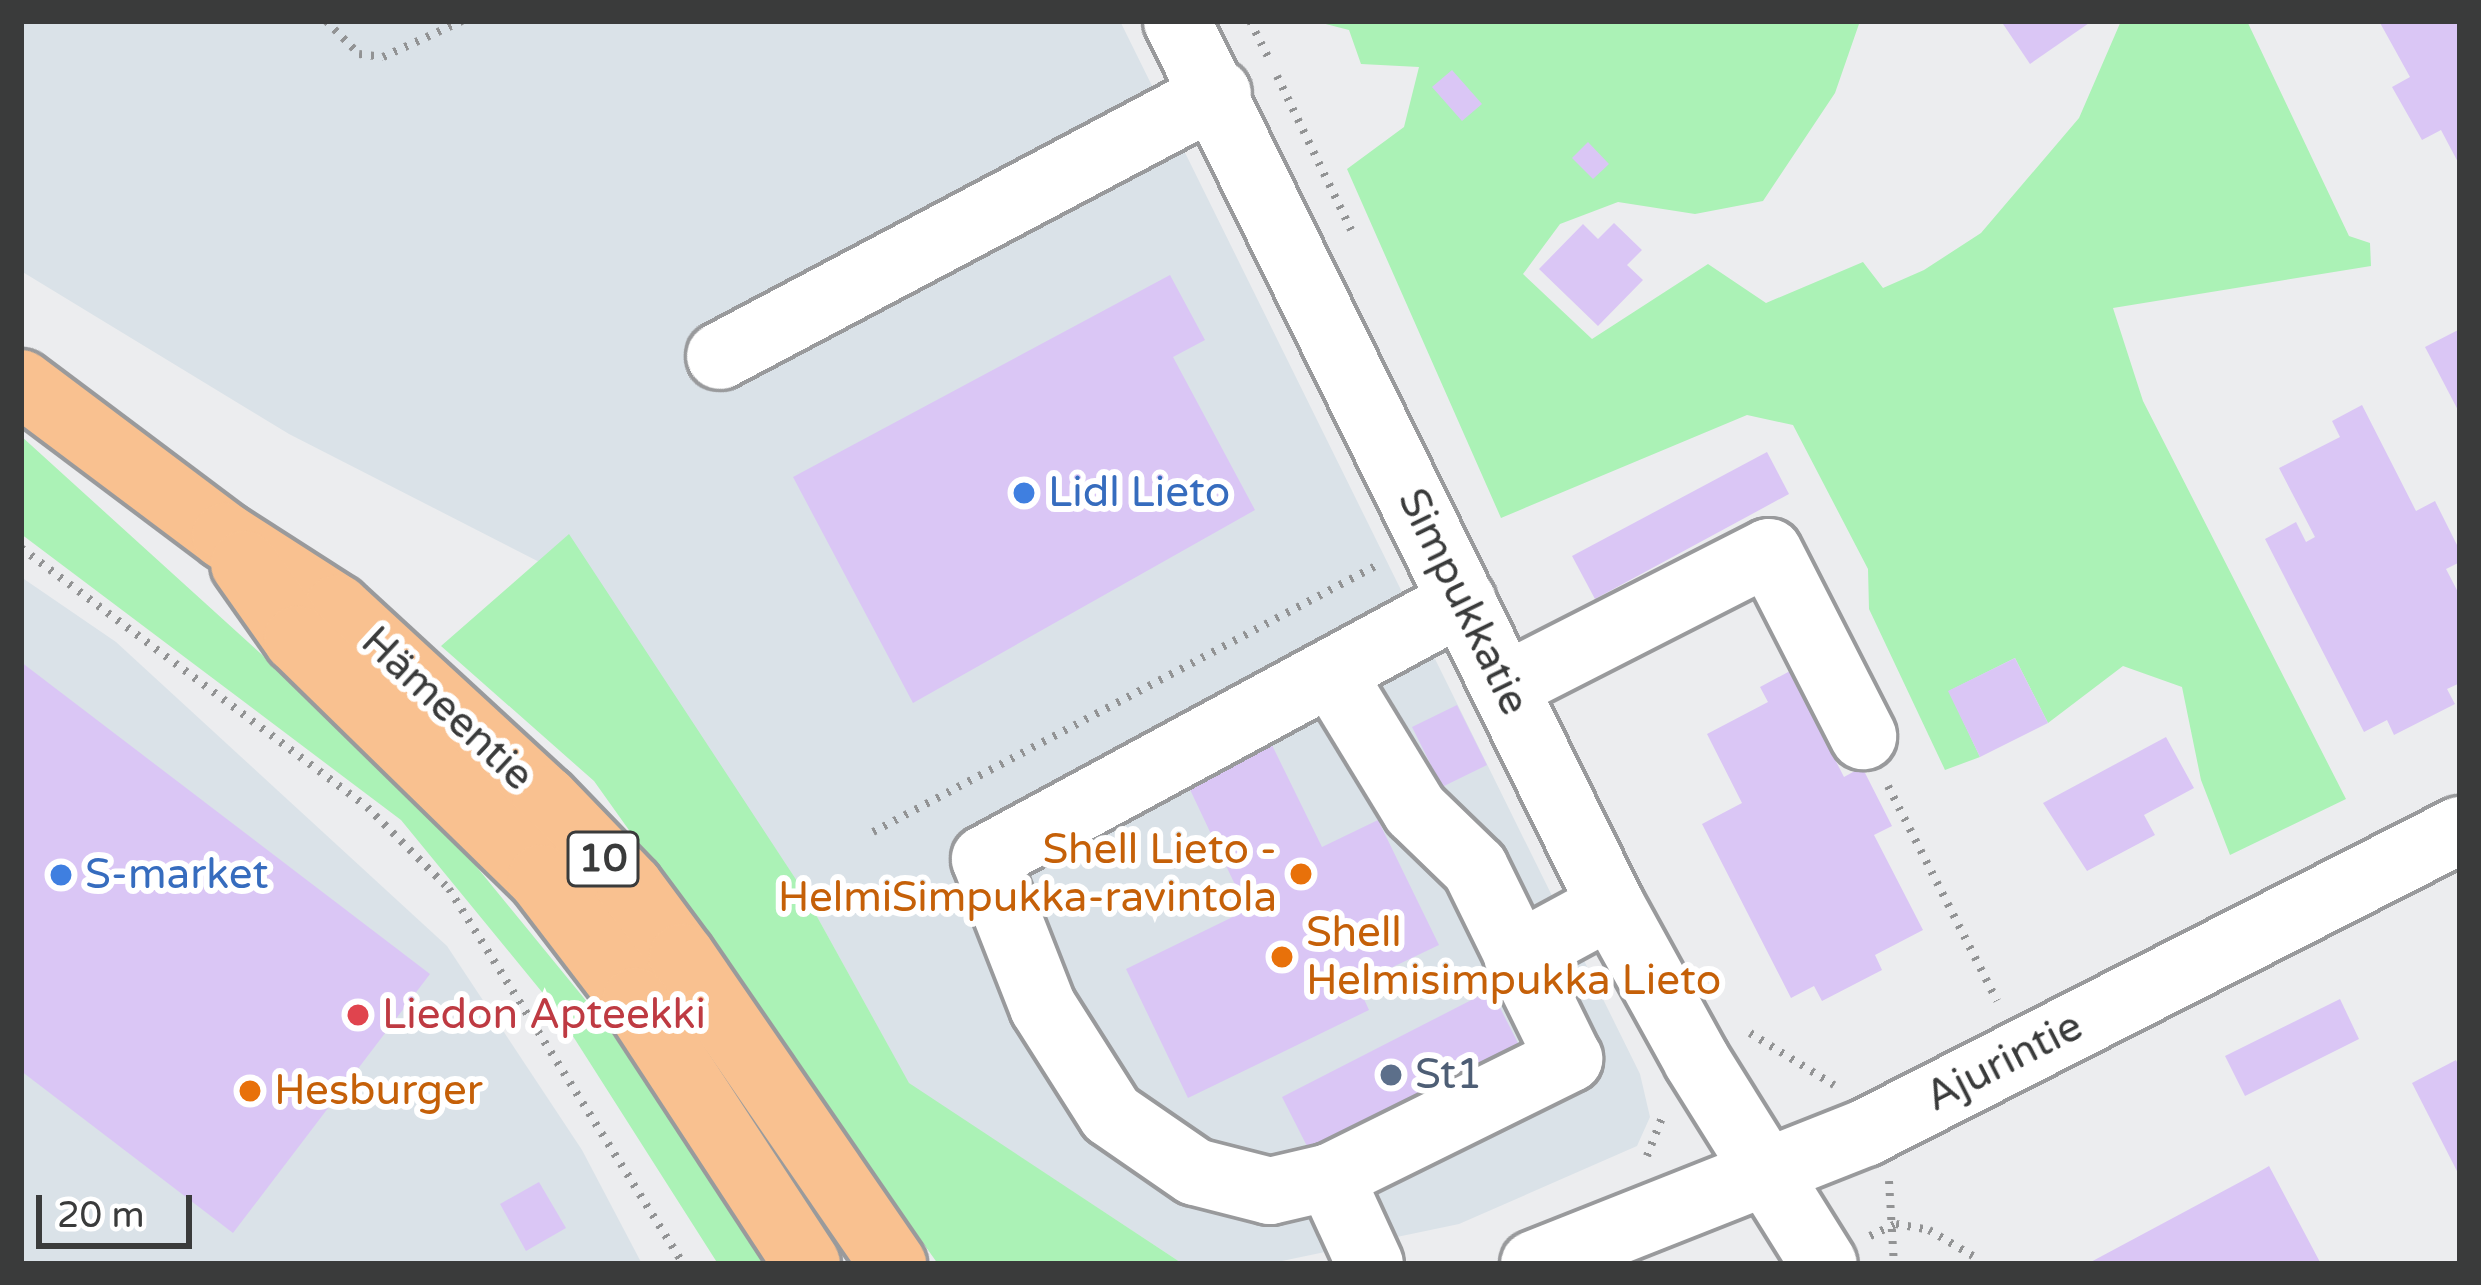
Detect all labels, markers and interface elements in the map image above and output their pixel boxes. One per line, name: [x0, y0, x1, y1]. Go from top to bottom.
place label: Lidl Lieto: [1048, 468, 1230, 518]
marker: Lidl Lieto: [1011, 480, 1037, 506]
street label: Simpukkatie: [1387, 481, 1539, 723]
street label: Hämeentie: [351, 617, 543, 801]
place label: Shell Lieto - HelmiSimpukka-ravintola: [778, 825, 1277, 924]
road number: 10: [564, 826, 642, 892]
place label: S-market: [85, 850, 269, 900]
marker: Shell Lieto - HelmiSimpukka-ravintola: [1288, 861, 1314, 887]
marker: S-market: [48, 862, 74, 888]
place label: Shell Helmisimpukka Lieto: [1306, 908, 1721, 1006]
marker: Shell Helmisimpukka Lieto: [1269, 944, 1295, 970]
place label: Liedon Apteekki: [382, 990, 706, 1040]
street label: Ajurintie: [1917, 1001, 2091, 1123]
marker: Liedon Apteekki: [345, 1002, 371, 1028]
place label: St1: [1415, 1050, 1482, 1100]
marker: St1: [1378, 1062, 1404, 1088]
place label: Hesburger: [274, 1066, 483, 1116]
marker: Hesburger: [237, 1078, 263, 1104]
scale bar: [42, 1171, 198, 1245]
text: 20 m: [57, 1194, 145, 1237]

